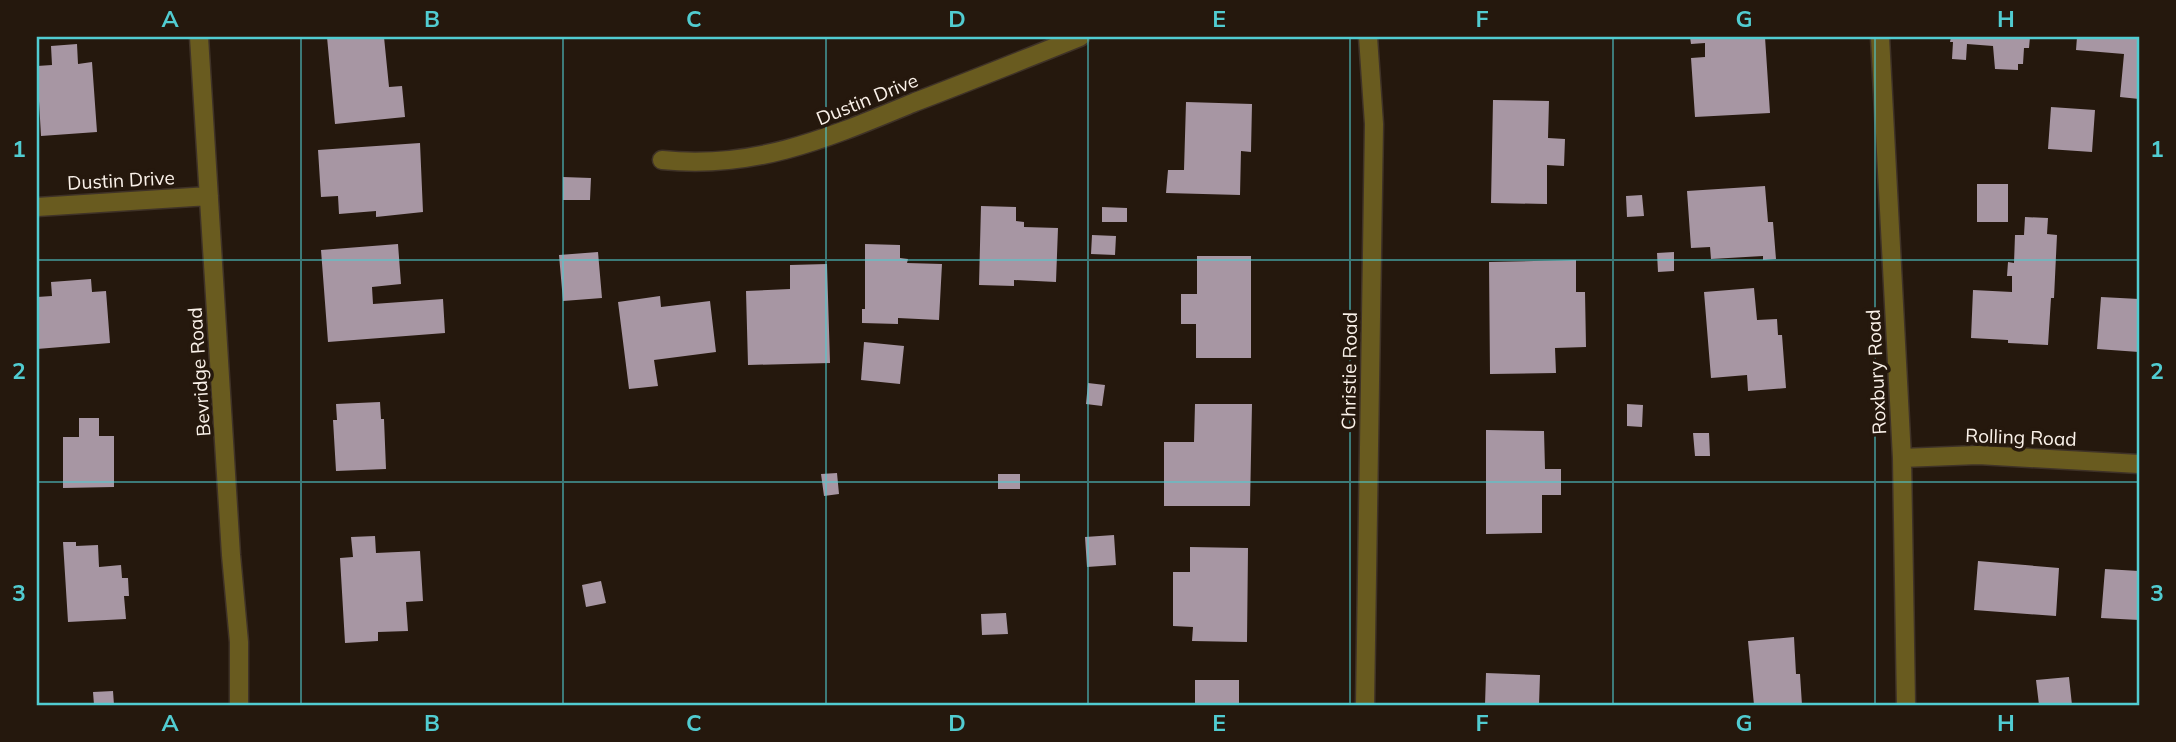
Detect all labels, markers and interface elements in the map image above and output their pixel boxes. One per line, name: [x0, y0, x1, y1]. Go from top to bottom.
text: A: [161, 4, 179, 33]
text: B: [424, 4, 440, 33]
text: C: [686, 4, 702, 33]
text: D: [948, 4, 966, 33]
text: E: [1212, 4, 1226, 33]
text: F: [1475, 4, 1489, 33]
text: G: [1735, 4, 1753, 33]
text: H: [1997, 4, 2015, 33]
street label: Dustin Drive: [813, 68, 921, 130]
text: 1: [12, 134, 26, 163]
text: 1: [2150, 134, 2164, 163]
street label: Dustin Drive: [67, 165, 175, 195]
street label: Bevridge Road: [183, 307, 215, 437]
street label: Roxbury Road: [1861, 309, 1891, 435]
street label: Christie Road: [1336, 312, 1362, 430]
text: 2: [12, 356, 26, 385]
text: 2: [2150, 356, 2164, 385]
street label: Rolling Road: [1965, 423, 2077, 451]
text: 3: [12, 578, 26, 607]
text: 3: [2150, 578, 2164, 607]
text: A: [161, 708, 179, 737]
text: B: [424, 708, 440, 737]
text: C: [686, 708, 702, 737]
text: D: [948, 708, 966, 737]
text: E: [1212, 708, 1226, 737]
text: F: [1475, 708, 1489, 737]
text: G: [1735, 708, 1753, 737]
text: H: [1997, 708, 2015, 737]

